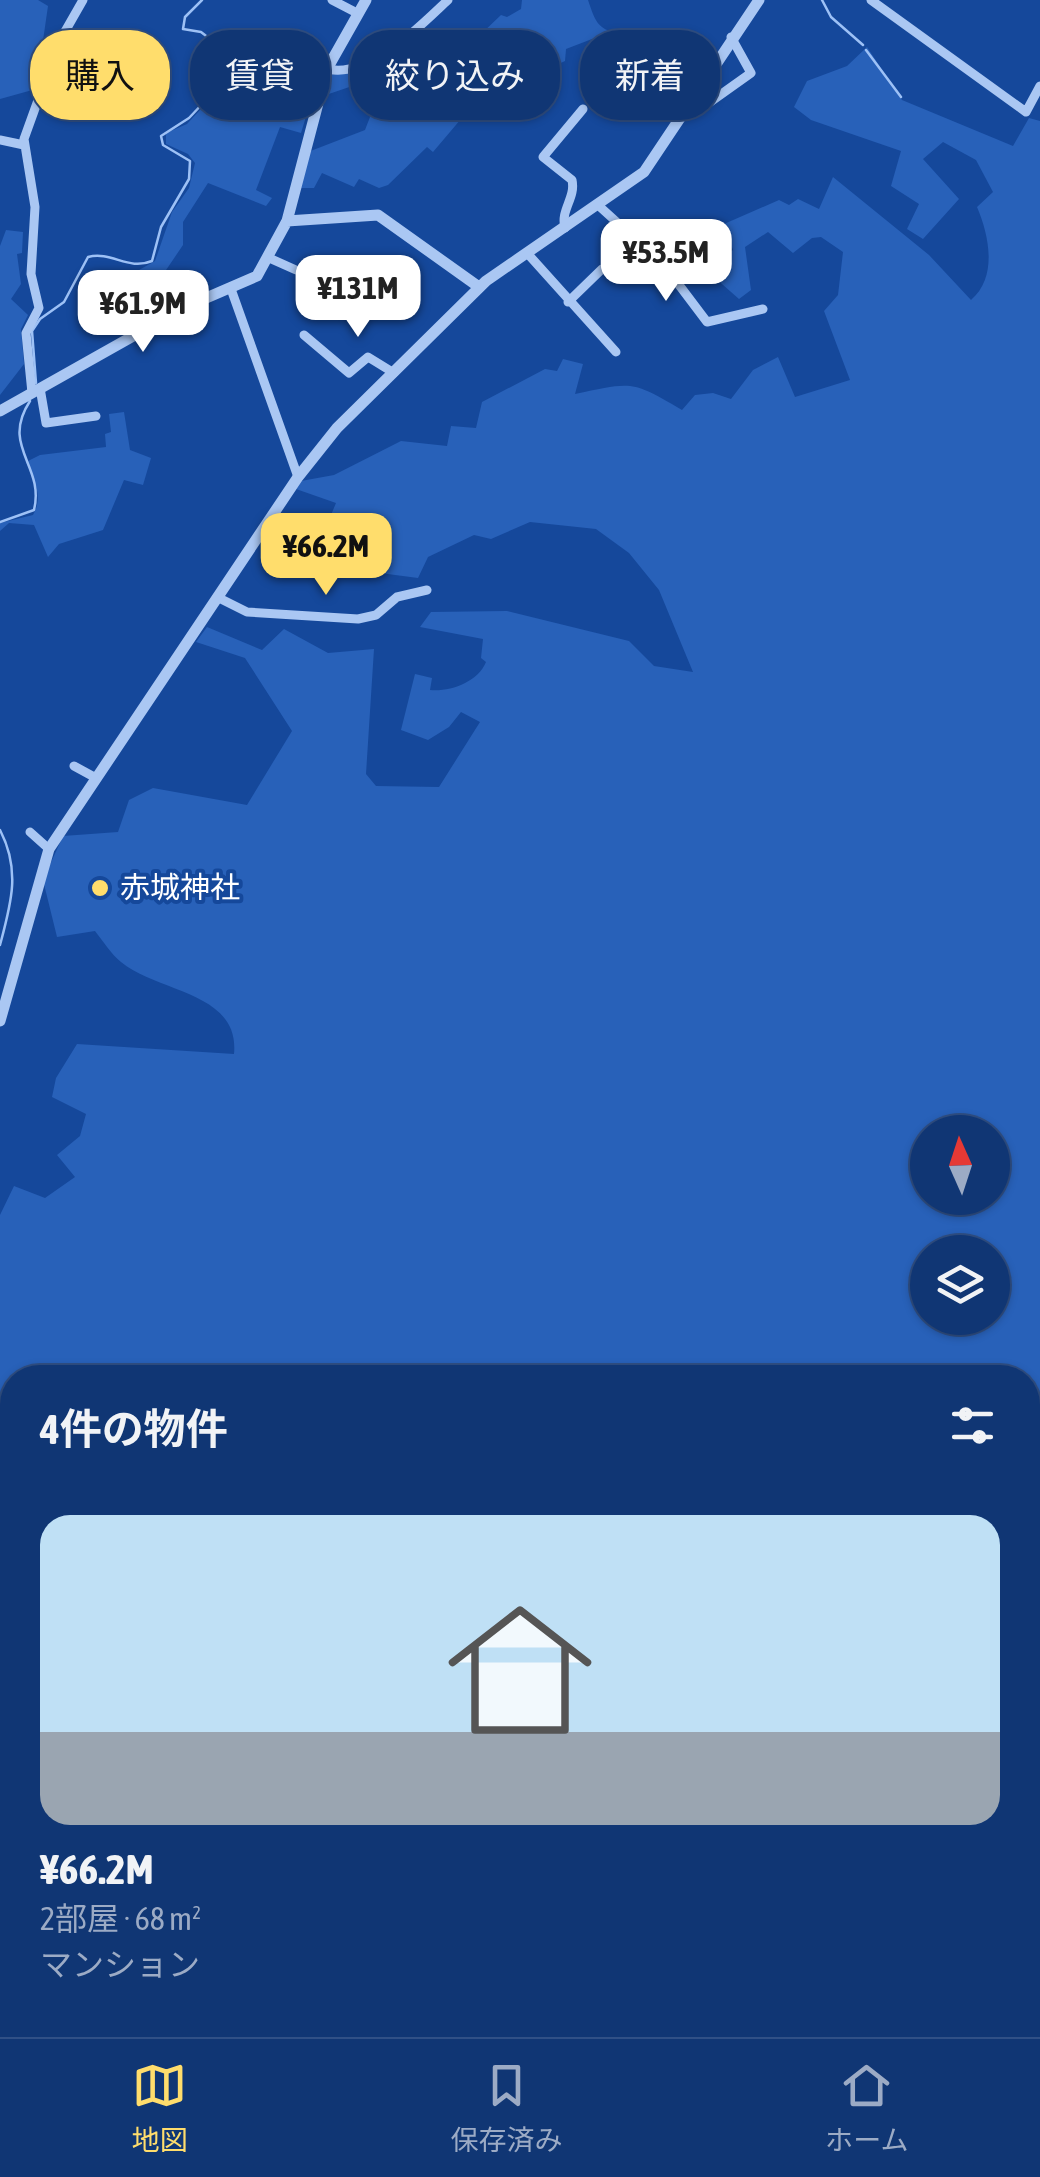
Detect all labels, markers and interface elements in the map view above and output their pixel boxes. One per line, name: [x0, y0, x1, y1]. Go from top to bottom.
chip: 購入: [30, 30, 170, 120]
chip: 賃貸: [190, 30, 330, 120]
chip: 絞り込み: [350, 30, 560, 120]
chip: 新着: [580, 30, 720, 120]
pin: ¥53.5M: [585, 219, 747, 304]
text: ¥53.5M: [623, 233, 709, 270]
pin: ¥131M: [288, 255, 428, 340]
text: ¥131M: [318, 269, 398, 306]
pin: ¥61.9M: [62, 270, 224, 355]
text: ¥61.9M: [100, 284, 186, 321]
pin: ¥66.2M: [245, 513, 407, 598]
text: ¥66.2M: [283, 527, 369, 564]
place label: 赤城神社: [120, 870, 240, 904]
marker: 赤城神社: [89, 877, 111, 899]
north arrow: [910, 1115, 1010, 1215]
map controls: [910, 1115, 1010, 1335]
button: layers: [910, 1235, 1010, 1335]
icon: filters: [945, 1398, 1000, 1453]
text: 4件の物件: [40, 1405, 228, 1453]
icon: home: [430, 1580, 610, 1760]
text: ¥66.2M: [40, 1845, 154, 1893]
text: 2部屋 · 68 m²: [40, 1900, 201, 1937]
text: マンション: [40, 1946, 200, 1983]
tab: 地図: [131, 2058, 187, 2158]
tab: 保存済み: [450, 2058, 562, 2158]
tab: ホーム: [825, 2058, 909, 2158]

